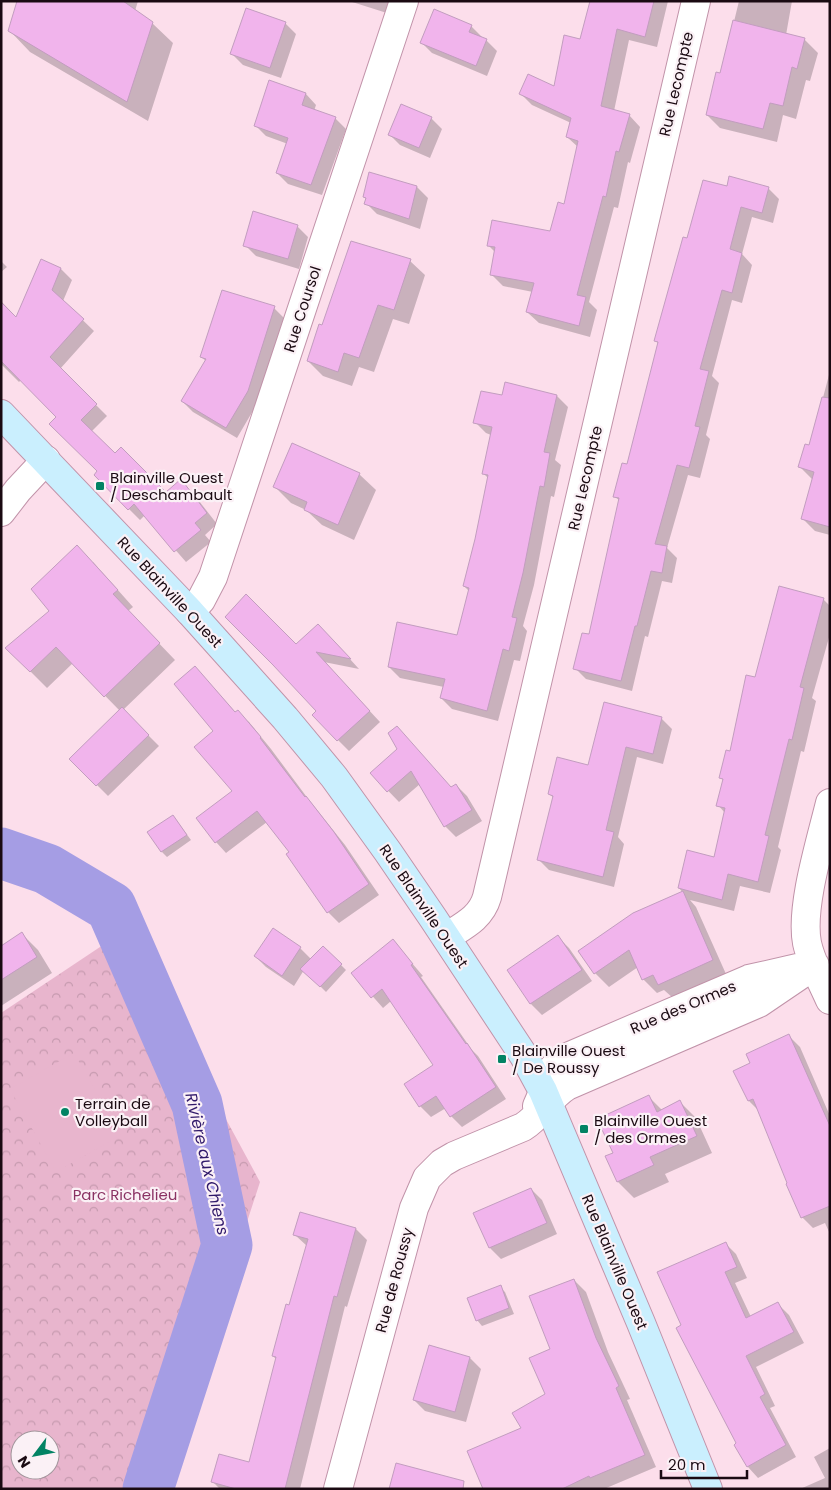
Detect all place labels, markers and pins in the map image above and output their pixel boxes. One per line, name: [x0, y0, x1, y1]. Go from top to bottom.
place label: Blainville Ouest / Deschambault: [110, 467, 232, 505]
marker: Blainville Ouest / Deschambault: [94, 480, 106, 492]
place label: Blainville Ouest / De Roussy: [512, 1040, 625, 1078]
marker: Blainville Ouest / De Roussy: [496, 1053, 508, 1065]
place label: Terrain de Volleyball: [75, 1093, 150, 1131]
marker: Terrain de Volleyball: [59, 1106, 71, 1118]
place label: Blainville Ouest / des Ormes: [594, 1110, 707, 1148]
marker: Blainville Ouest / des Ormes: [578, 1123, 590, 1135]

